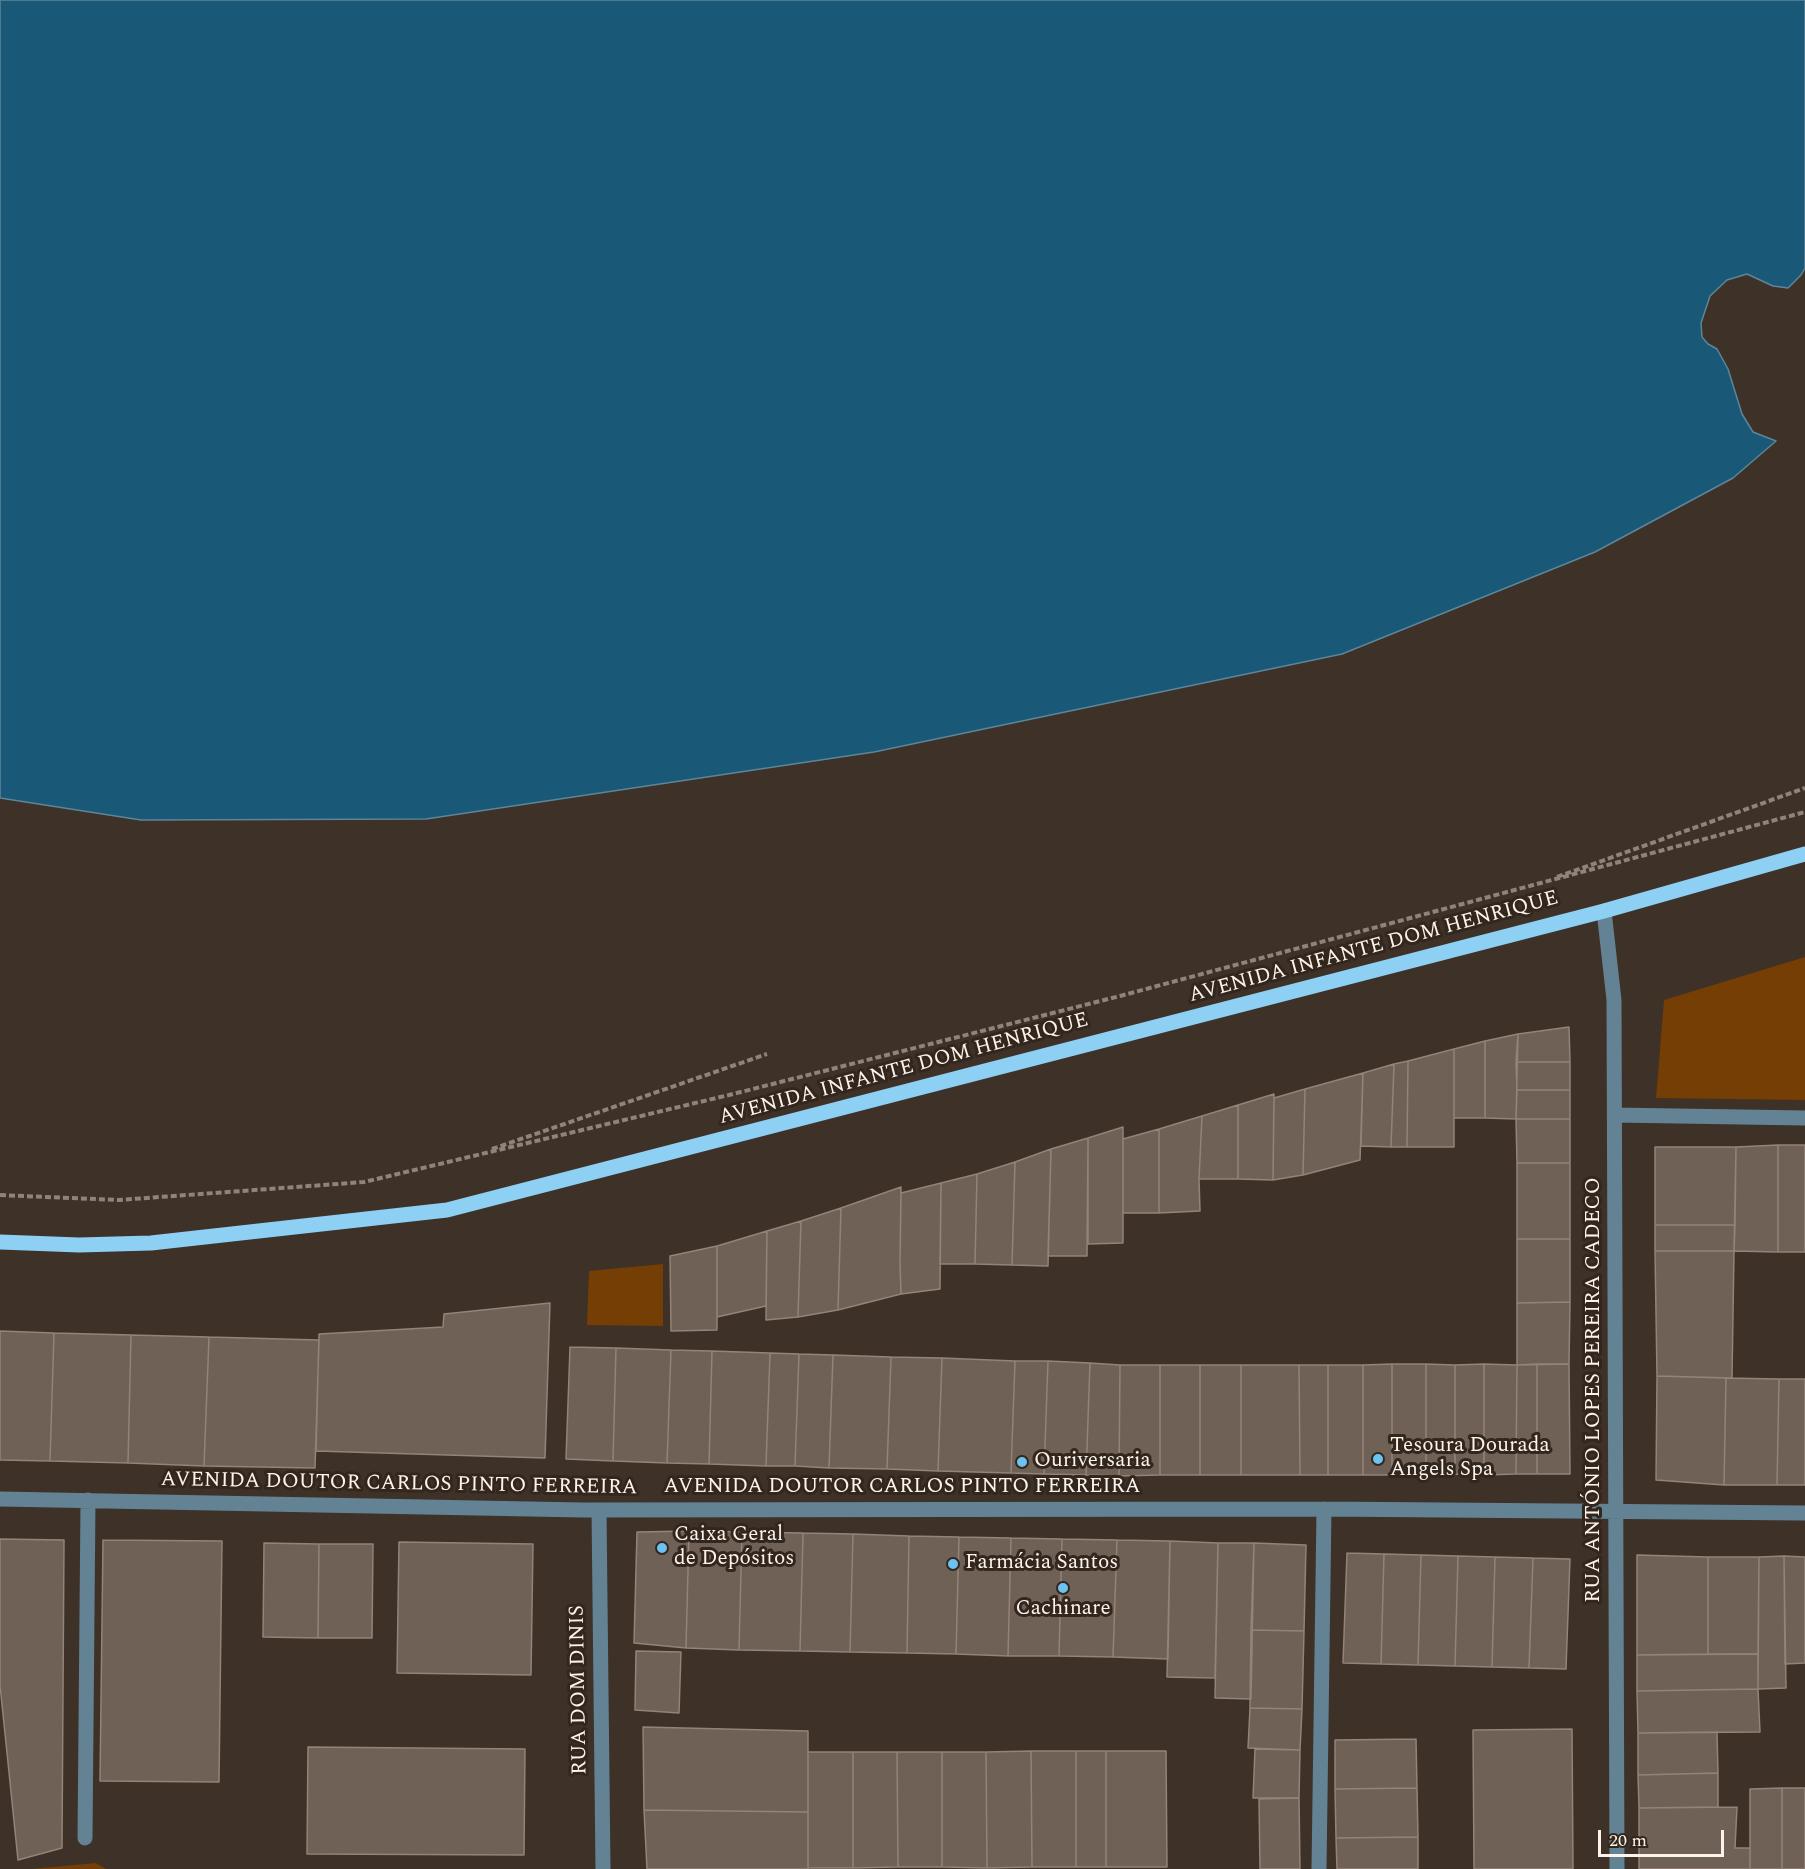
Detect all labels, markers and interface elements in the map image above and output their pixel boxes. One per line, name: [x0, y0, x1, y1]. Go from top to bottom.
street label: AVENIDA INFANTE DOM HENRIQUE: [1186, 886, 1562, 1010]
street label: AVENIDA INFANTE DOM HENRIQUE: [716, 1008, 1092, 1132]
street label: RUA ANTÓNIO LOPES PEREIRA CADECO: [1582, 1177, 1608, 1603]
place label: Tesoura Dourada Angels Spa: [1390, 1434, 1550, 1484]
place label: Ouriversaria: [1034, 1449, 1151, 1475]
marker: Tesoura Dourada Angels Spa: [1371, 1452, 1385, 1466]
marker: Ouriversaria: [1015, 1455, 1029, 1469]
street label: AVENIDA DOUTOR CARLOS PINTO FERREIRA: [160, 1468, 638, 1502]
street label: AVENIDA DOUTOR CARLOS PINTO FERREIRA: [664, 1475, 1140, 1501]
place label: Caixa Geral de Depósitos: [674, 1523, 794, 1573]
marker: Caixa Geral de Depósitos: [655, 1541, 669, 1555]
place label: Farmácia Santos: [965, 1551, 1118, 1577]
marker: Farmácia Santos: [946, 1557, 960, 1571]
marker: Cachinare: [1056, 1581, 1070, 1595]
place label: Cachinare: [1015, 1597, 1111, 1623]
street label: RUA DOM DINIS: [566, 1605, 594, 1775]
scale bar: [1601, 1818, 1727, 1856]
text: 20 m: [1609, 1827, 1647, 1854]

